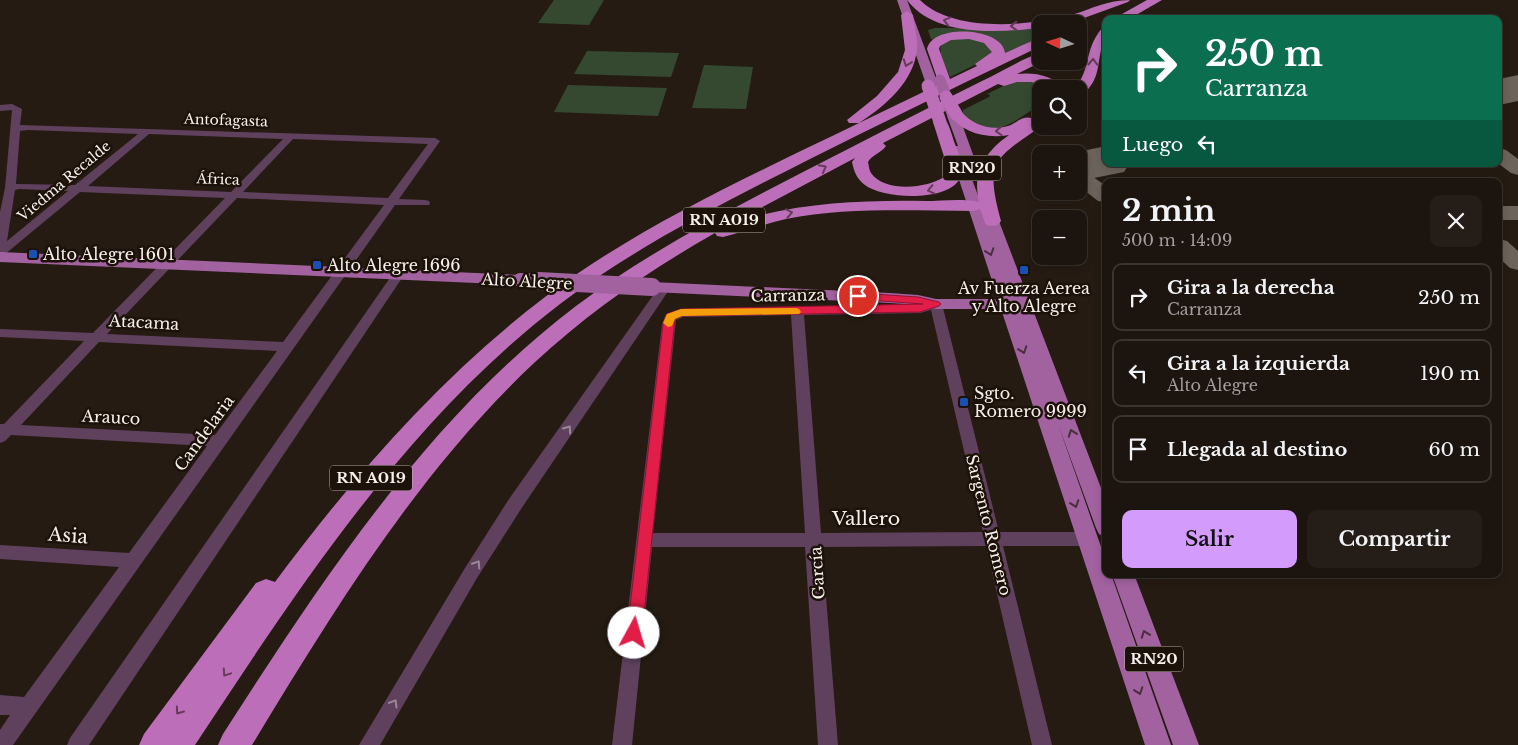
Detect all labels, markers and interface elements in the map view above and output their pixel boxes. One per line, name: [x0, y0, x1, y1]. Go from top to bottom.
north arrow: [1032, 15, 1088, 70]
map controls: [1032, 15, 1087, 265]
one-way arrow: [943, 16, 951, 26]
one-way arrow: [1010, 21, 1018, 31]
text: 250 m: [1205, 32, 1323, 75]
icon: right: [1122, 35, 1187, 100]
one-way arrow: [1088, 57, 1098, 65]
one-way arrow: [903, 58, 913, 67]
text: Carranza: [1205, 75, 1308, 102]
button: search: [1032, 80, 1087, 135]
street label: Antofagasta: [183, 110, 269, 130]
one-way arrow: [995, 126, 1002, 136]
icon: left: [1193, 130, 1221, 158]
text: Luego: [1122, 133, 1183, 156]
street label: Viedma Recalde: [13, 137, 114, 226]
button: +: [1032, 145, 1087, 200]
road number: RN20: [943, 156, 1001, 180]
one-way arrow: [818, 164, 827, 174]
street label: África: [195, 169, 240, 189]
one-way arrow: [927, 184, 936, 195]
text: 2 min: [1122, 192, 1215, 229]
button: close: [1430, 195, 1482, 247]
road number: RN A019: [683, 208, 765, 232]
one-way arrow: [784, 208, 793, 219]
button: −: [1032, 210, 1087, 265]
text: 500 m · 14:09: [1122, 230, 1232, 250]
place label: Alto Alegre 1601: [42, 244, 175, 264]
one-way arrow: [984, 247, 994, 256]
marker: Alto Alegre 1601: [27, 248, 39, 260]
place label: Alto Alegre 1696: [326, 255, 461, 275]
marker: Alto Alegre 1696: [311, 259, 323, 271]
marker: Av Fuerza Aerea y Alto Alegre: [1018, 264, 1030, 276]
street label: Alto Alegre: [480, 269, 573, 293]
pin: [837, 275, 879, 317]
text: Gira a la derecha: [1167, 276, 1335, 299]
place label: Av Fuerza Aerea y Alto Alegre: [957, 278, 1090, 316]
icon: arrive: [844, 282, 872, 310]
icon: right: [1124, 283, 1152, 311]
street label: Carranza: [751, 284, 826, 306]
text: 250 m: [1418, 286, 1480, 309]
text: Carranza: [1167, 299, 1242, 319]
street label: Atacama: [107, 310, 180, 334]
one-way arrow: [1017, 345, 1027, 354]
text: Gira a la izquierda: [1167, 352, 1350, 375]
icon: left: [1124, 359, 1152, 387]
text: 190 m: [1420, 362, 1480, 385]
text: Alto Alegre: [1167, 375, 1258, 395]
place label: Sgto. Romero 9999: [974, 383, 1087, 421]
street label: Candelaria: [170, 391, 238, 475]
marker: Sgto. Romero 9999: [958, 396, 970, 408]
street label: Arauco: [80, 405, 141, 429]
one-way arrow: [562, 425, 571, 435]
one-way arrow: [1068, 429, 1078, 438]
icon: arrive: [1124, 435, 1152, 463]
text: Llegada al destino: [1167, 438, 1347, 461]
text: 60 m: [1428, 438, 1480, 461]
street label: Sargento Romero: [962, 452, 1016, 598]
road number: RN A019: [330, 466, 412, 490]
one-way arrow: [1069, 499, 1079, 508]
street label: Vallero: [831, 507, 900, 530]
button: Salir: [1122, 510, 1297, 568]
button: Compartir: [1307, 510, 1482, 568]
street label: Asia: [46, 523, 89, 548]
street label: García: [805, 546, 829, 600]
one-way arrow: [471, 560, 480, 569]
position arrow: [607, 606, 659, 658]
one-way arrow: [1141, 630, 1151, 638]
road number: RN20: [1125, 646, 1183, 672]
one-way arrow: [223, 668, 232, 677]
one-way arrow: [1134, 686, 1144, 694]
one-way arrow: [387, 700, 397, 709]
one-way arrow: [176, 705, 185, 715]

